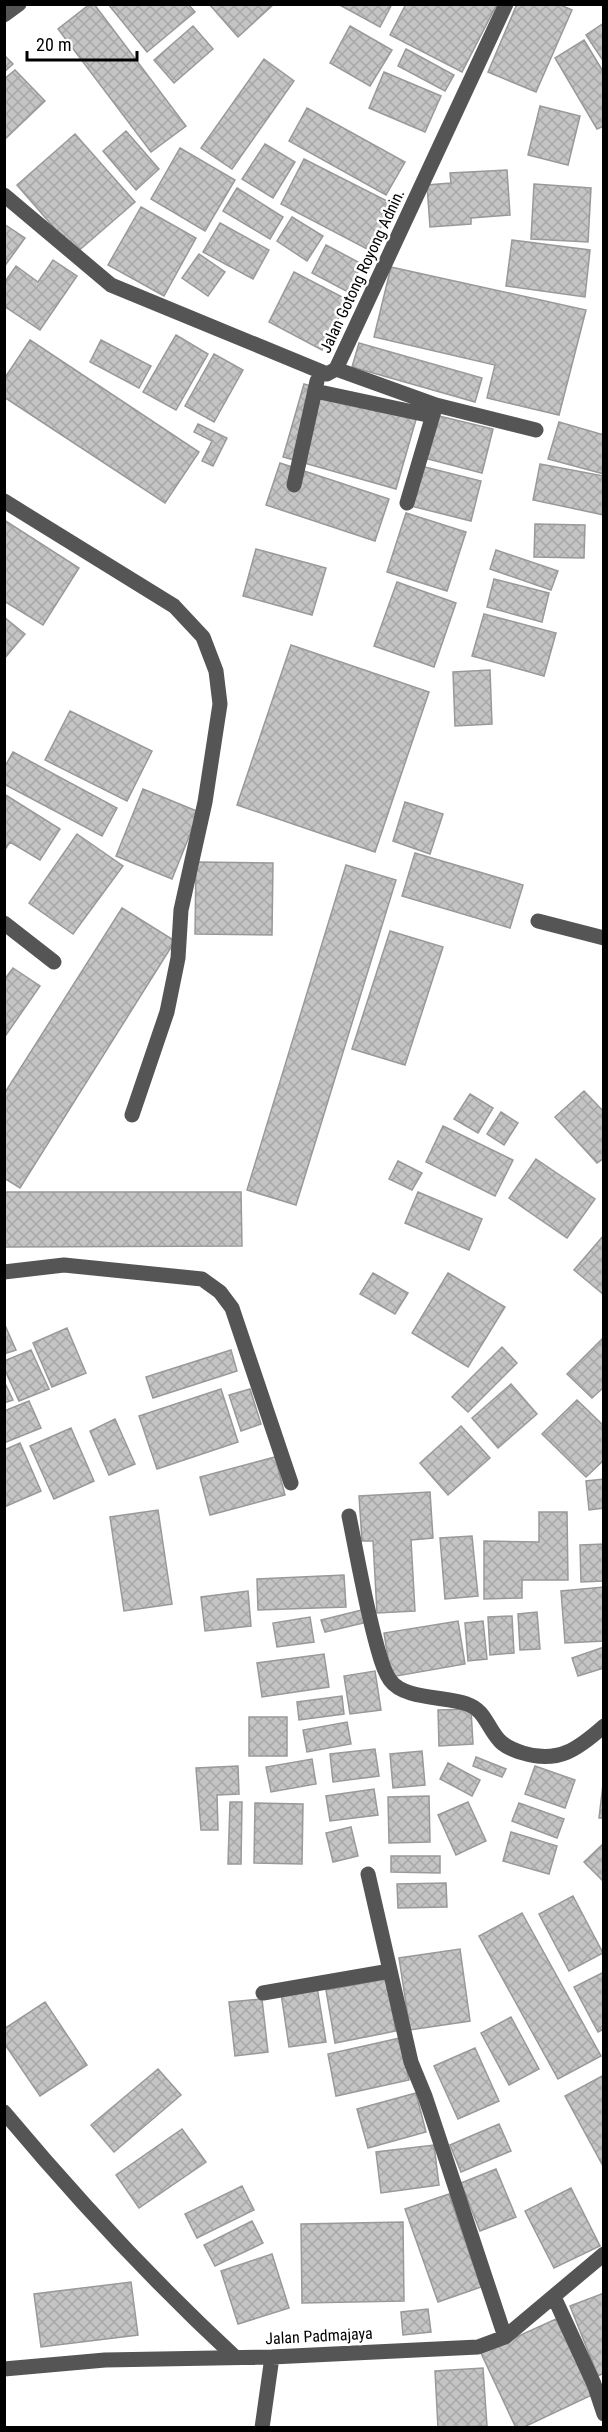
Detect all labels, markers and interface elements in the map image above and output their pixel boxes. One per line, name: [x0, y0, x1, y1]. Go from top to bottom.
scale bar: [27, 24, 136, 62]
text: 20 m: [36, 34, 71, 55]
street label: Jalan Gotong Royong Adnin.: [316, 186, 408, 356]
street label: Jalan Padmajaya: [265, 2324, 373, 2348]

